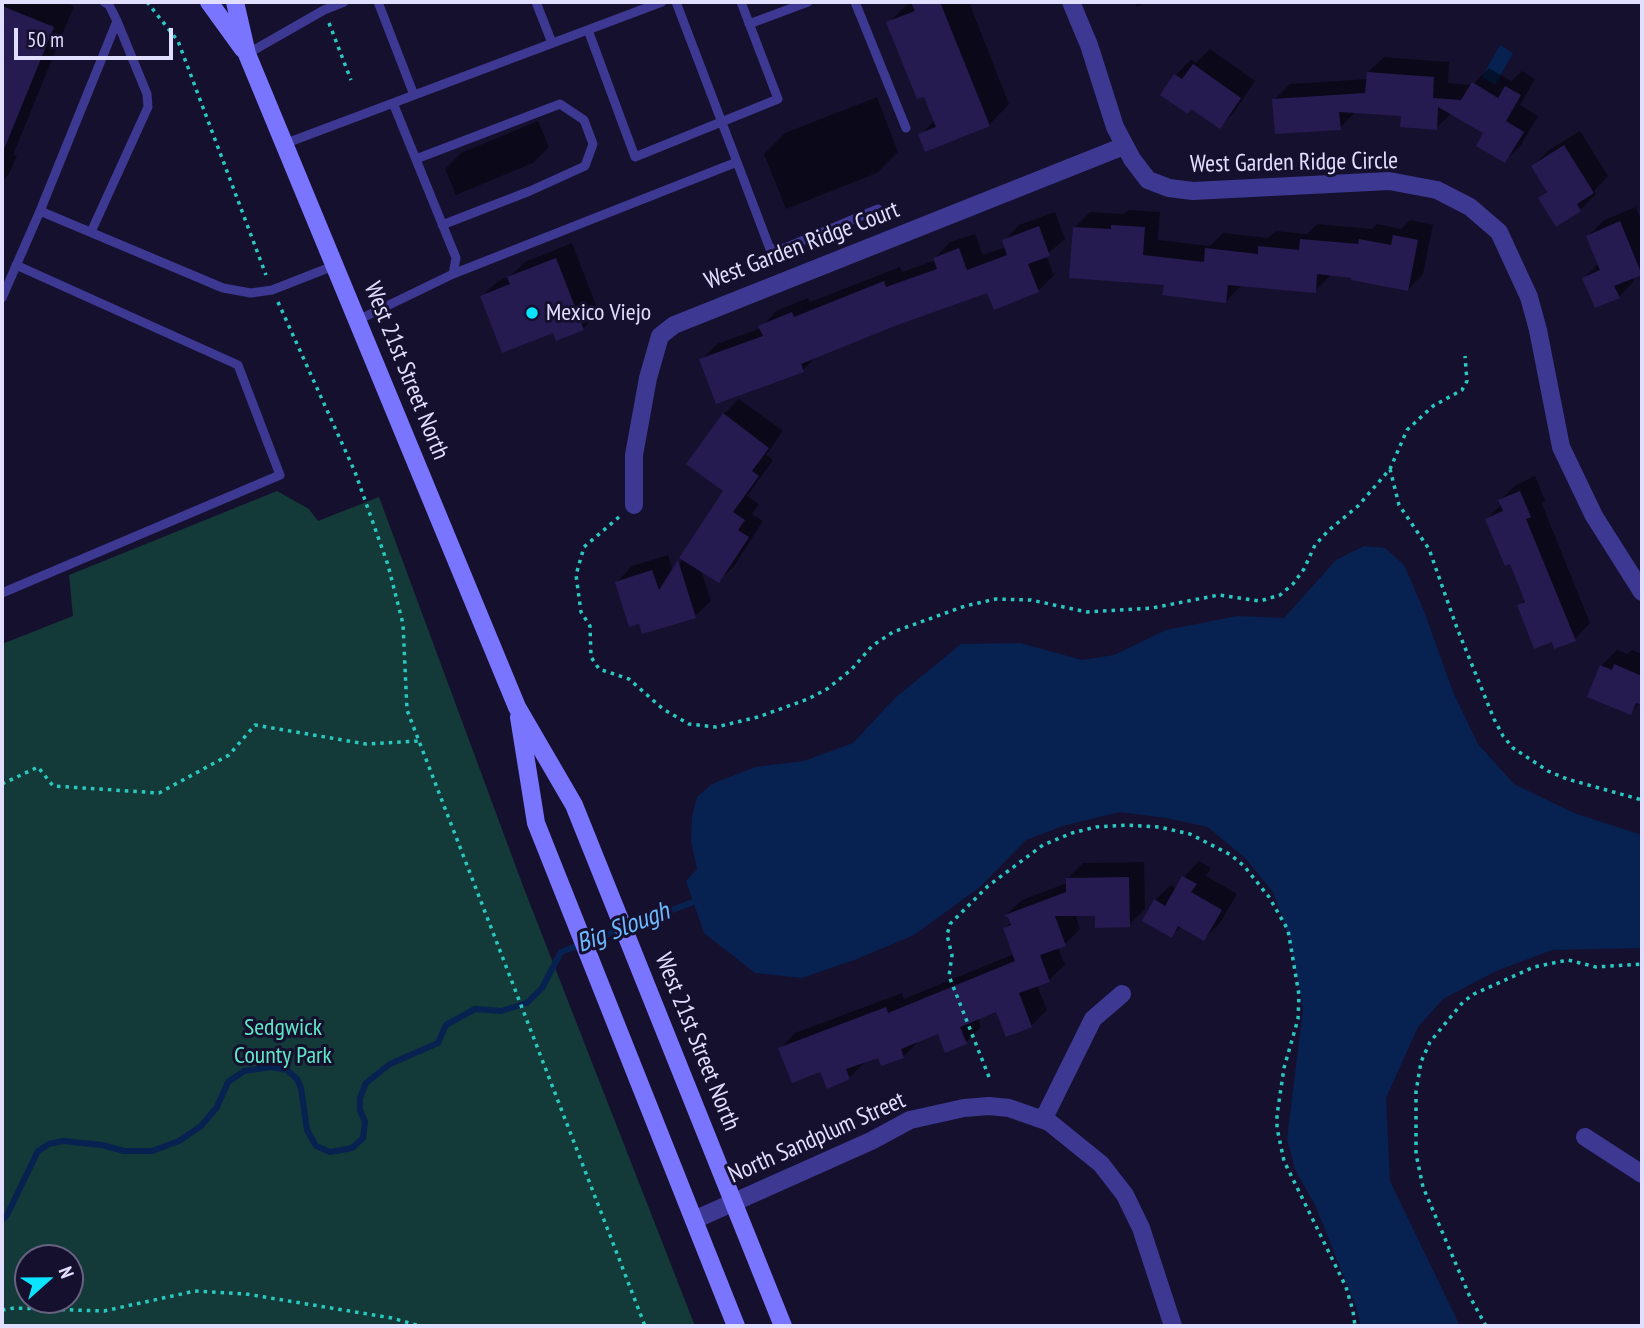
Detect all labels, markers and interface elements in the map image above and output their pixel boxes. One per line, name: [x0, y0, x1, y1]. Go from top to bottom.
scale bar: [18, 14, 177, 58]
text: 50 m: [27, 26, 64, 53]
street label: West Garden Ridge Circle: [1190, 147, 1398, 179]
street label: West Garden Ridge Court: [701, 196, 903, 296]
street label: West 21st Street North: [357, 278, 455, 464]
place label: Mexico Viejo: [546, 299, 651, 327]
marker: Mexico Viejo: [524, 305, 540, 321]
water label: Big Slough: [572, 896, 674, 960]
street label: West 21st Street North: [648, 949, 746, 1135]
park label: Sedgwick County Park: [234, 1014, 332, 1070]
street label: North Sandplum Street: [724, 1086, 910, 1190]
north arrow: [14, 1244, 84, 1314]
text: N: [54, 1263, 80, 1281]

